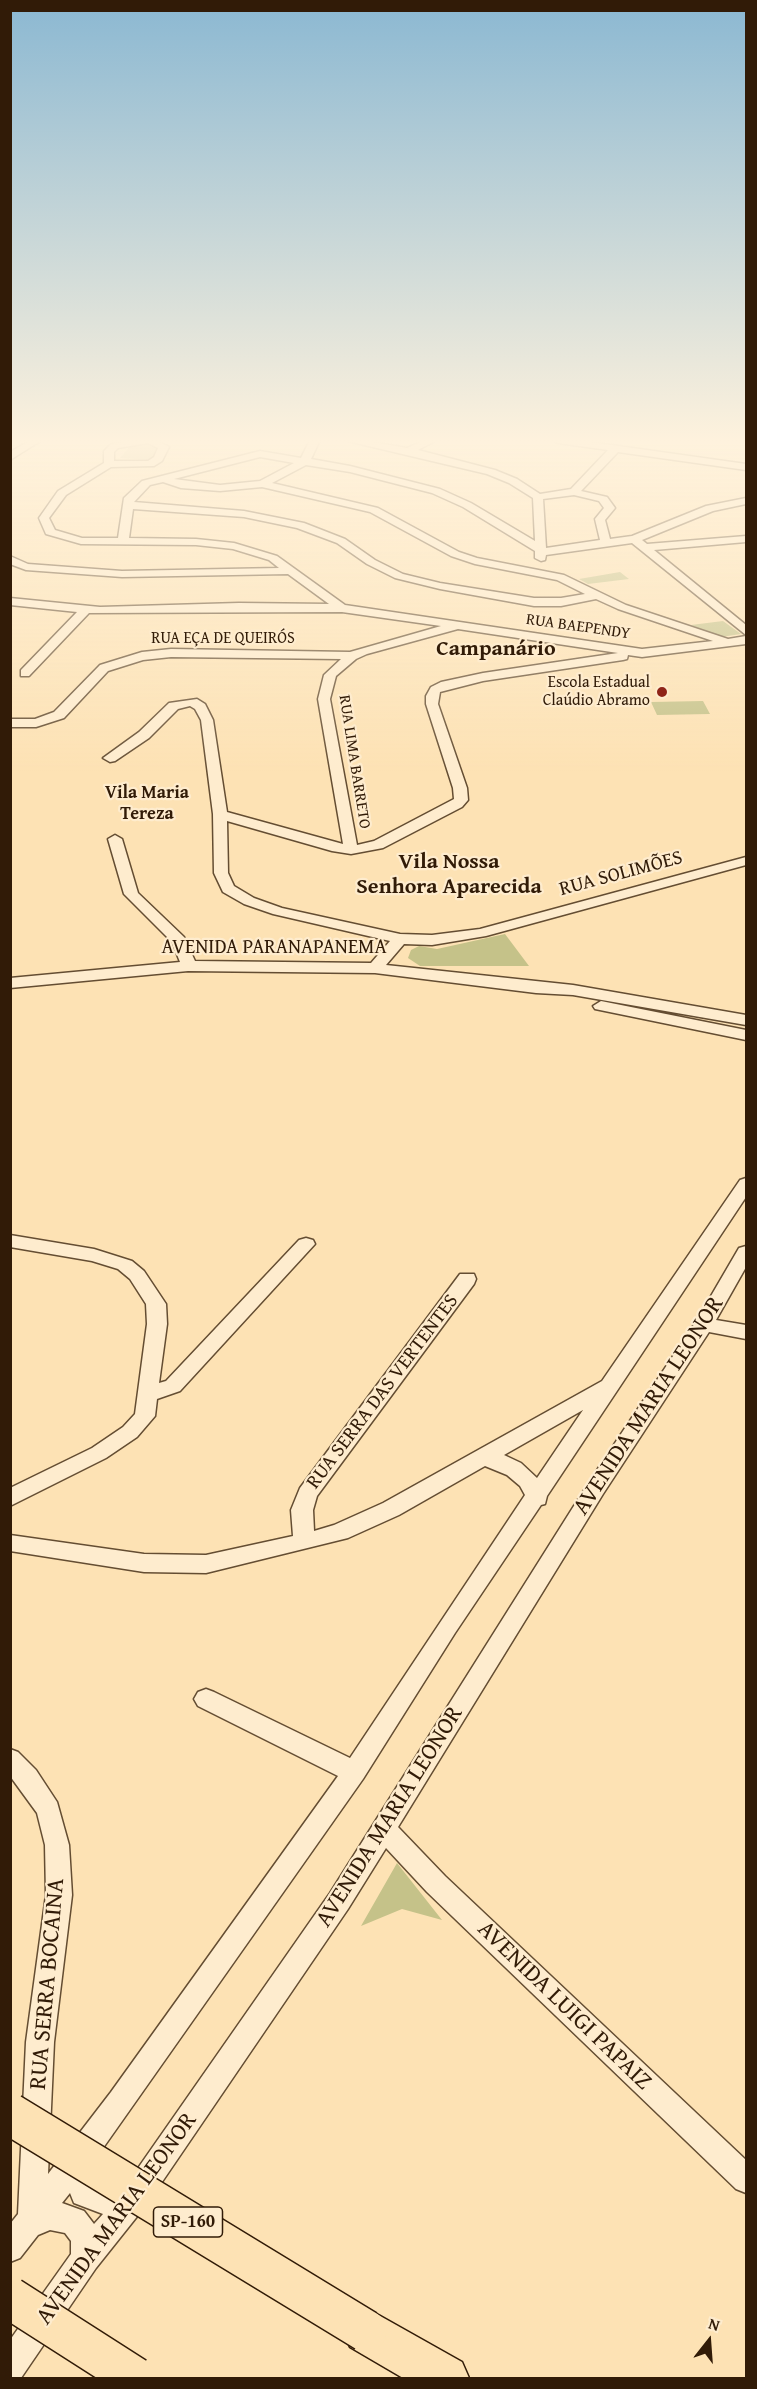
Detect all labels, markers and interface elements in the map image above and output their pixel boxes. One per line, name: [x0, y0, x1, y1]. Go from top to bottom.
street label: RUA BAEPENDY: [525, 610, 631, 644]
street label: RUA EÇA DE QUEIRÓS: [151, 629, 295, 649]
district label: Campanário: [436, 636, 556, 662]
place label: Escola Estadual Claúdio Abramo: [543, 673, 650, 711]
marker: Escola Estadual Claúdio Abramo: [655, 685, 669, 699]
street label: RUA LIMA BARRETO: [334, 694, 374, 830]
district label: Vila Maria Tereza: [105, 782, 189, 824]
street label: RUA SOLIMÕES: [557, 846, 685, 902]
district label: Vila Nossa Senhora Aparecida: [356, 849, 542, 900]
street label: AVENIDA PARANAPANEMA: [161, 936, 387, 960]
street label: RUA SERRA DAS VERTENTES: [302, 1290, 464, 1494]
street label: AVENIDA MARIA LEONOR: [567, 1291, 731, 1521]
street label: AVENIDA MARIA LEONOR: [310, 1701, 470, 1933]
street label: RUA SERRA BOCAINA: [24, 1877, 72, 2091]
street label: AVENIDA LUIGI PAPAIZ: [471, 1915, 657, 2097]
street label: AVENIDA MARIA LEONOR: [30, 2107, 204, 2331]
road number: SP-160: [154, 2207, 222, 2237]
north arrow: [679, 2311, 739, 2371]
text: N: [706, 2311, 723, 2337]

